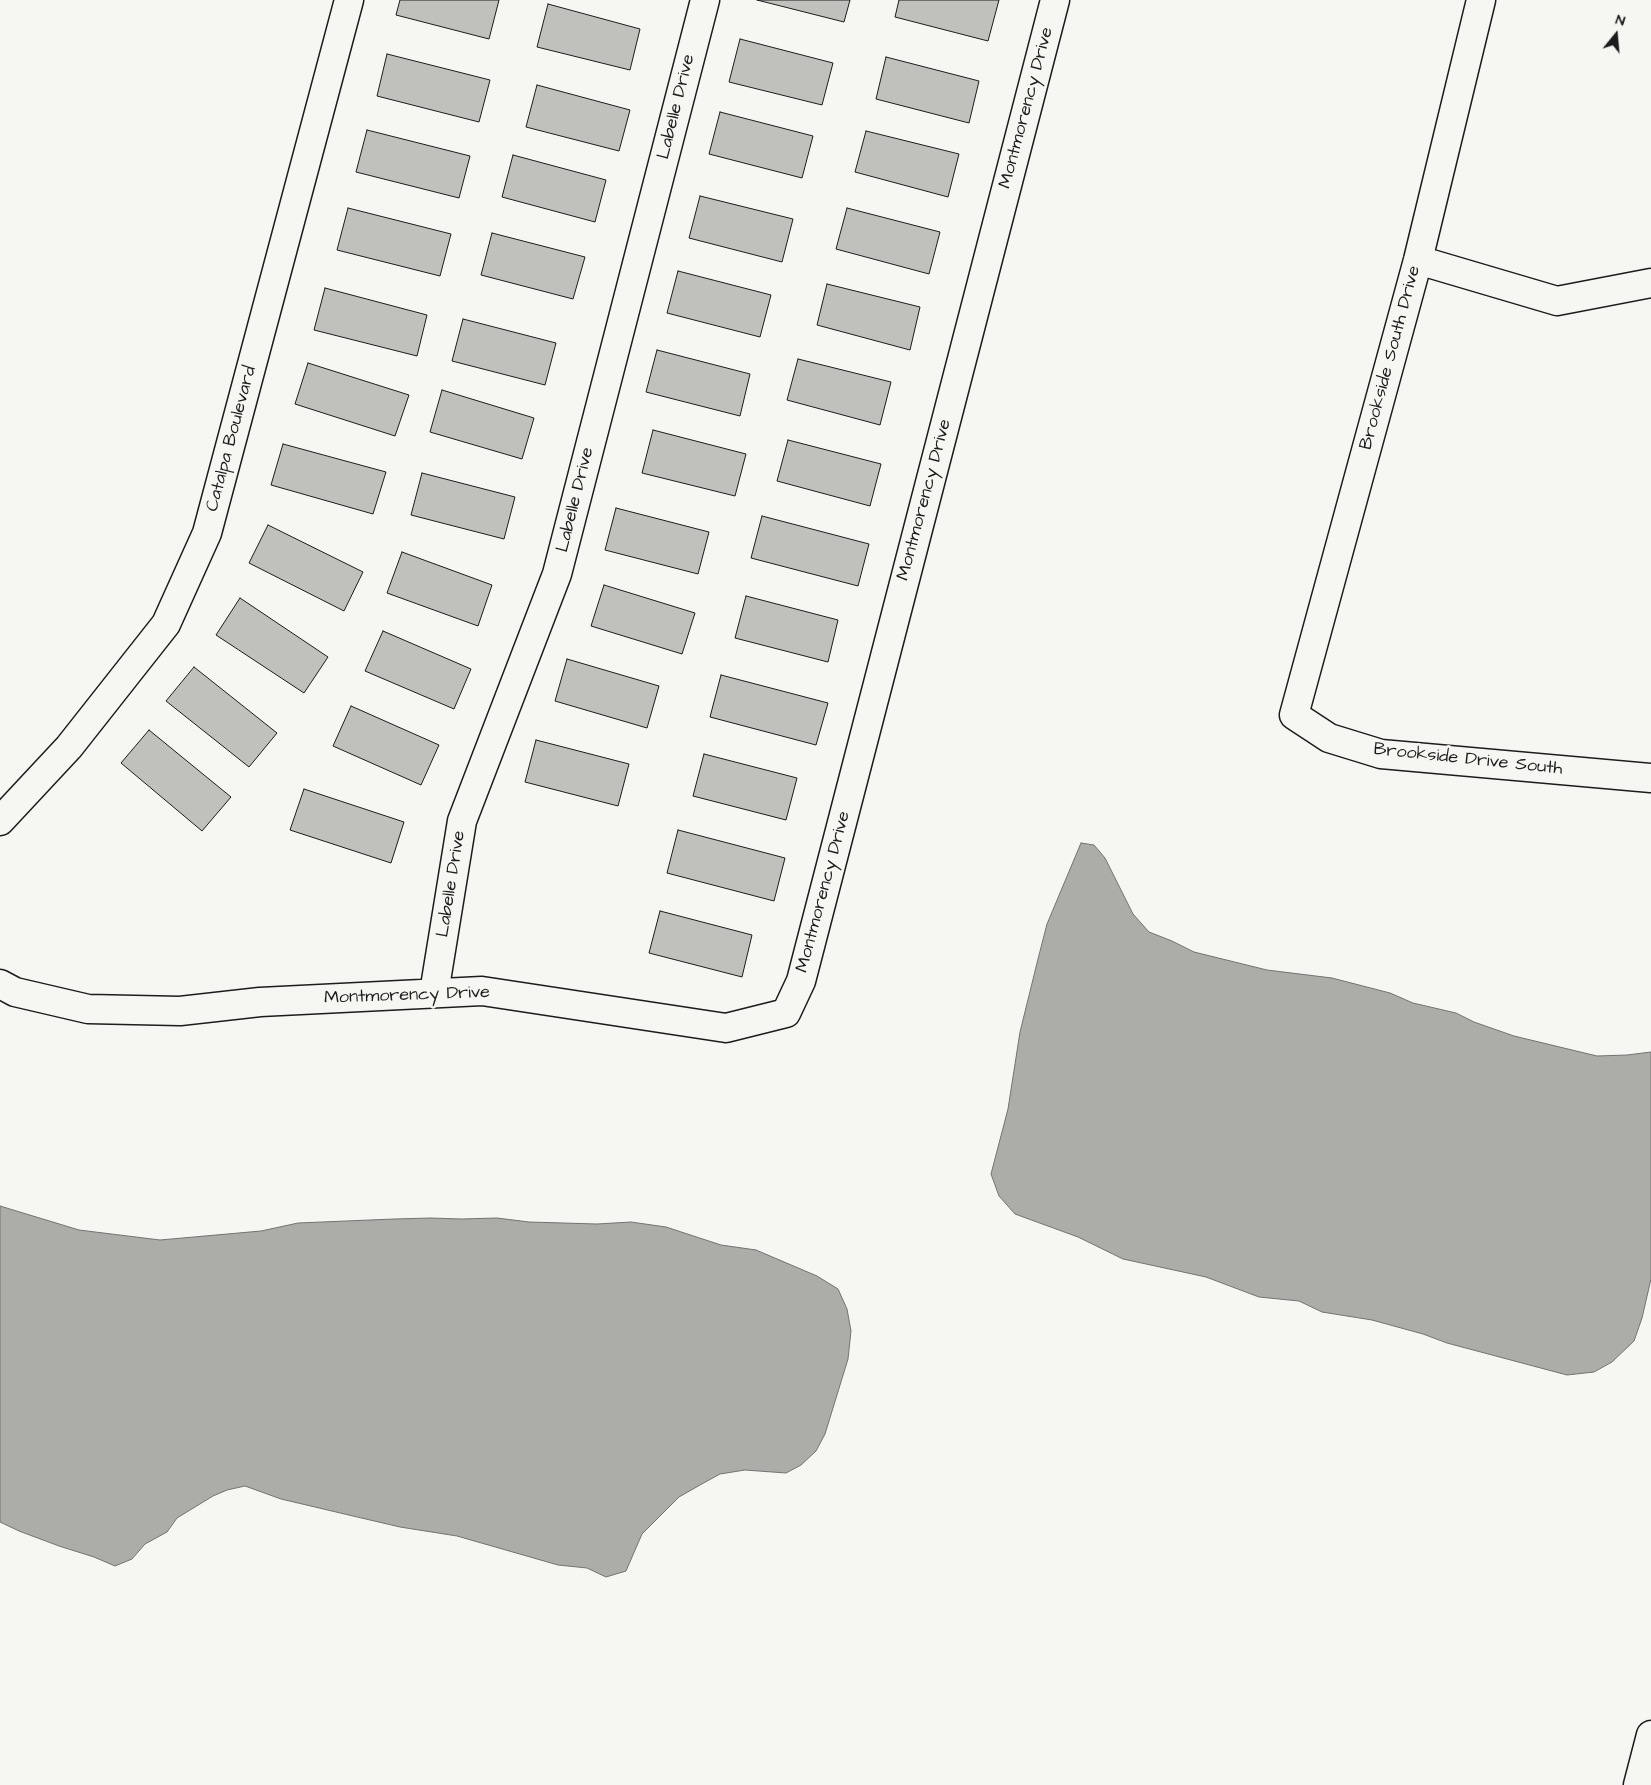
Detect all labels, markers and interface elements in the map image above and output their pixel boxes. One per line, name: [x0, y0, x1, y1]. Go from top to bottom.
north arrow: [1591, 10, 1641, 60]
text: N: [1613, 10, 1628, 32]
street label: Montmorency Drive: [995, 25, 1059, 191]
street label: Labelle Drive: [654, 52, 700, 162]
street label: Brookside South Drive: [1356, 264, 1426, 452]
street label: Catalpa Boulevard: [202, 364, 262, 514]
street label: Montmorency Drive: [893, 417, 957, 583]
street label: Labelle Drive: [553, 445, 599, 555]
street label: Brookside Drive South: [1373, 739, 1563, 781]
street label: Montmorency Drive: [792, 809, 856, 975]
street label: Labelle Drive: [433, 829, 471, 939]
street label: Montmorency Drive: [324, 982, 490, 1010]

